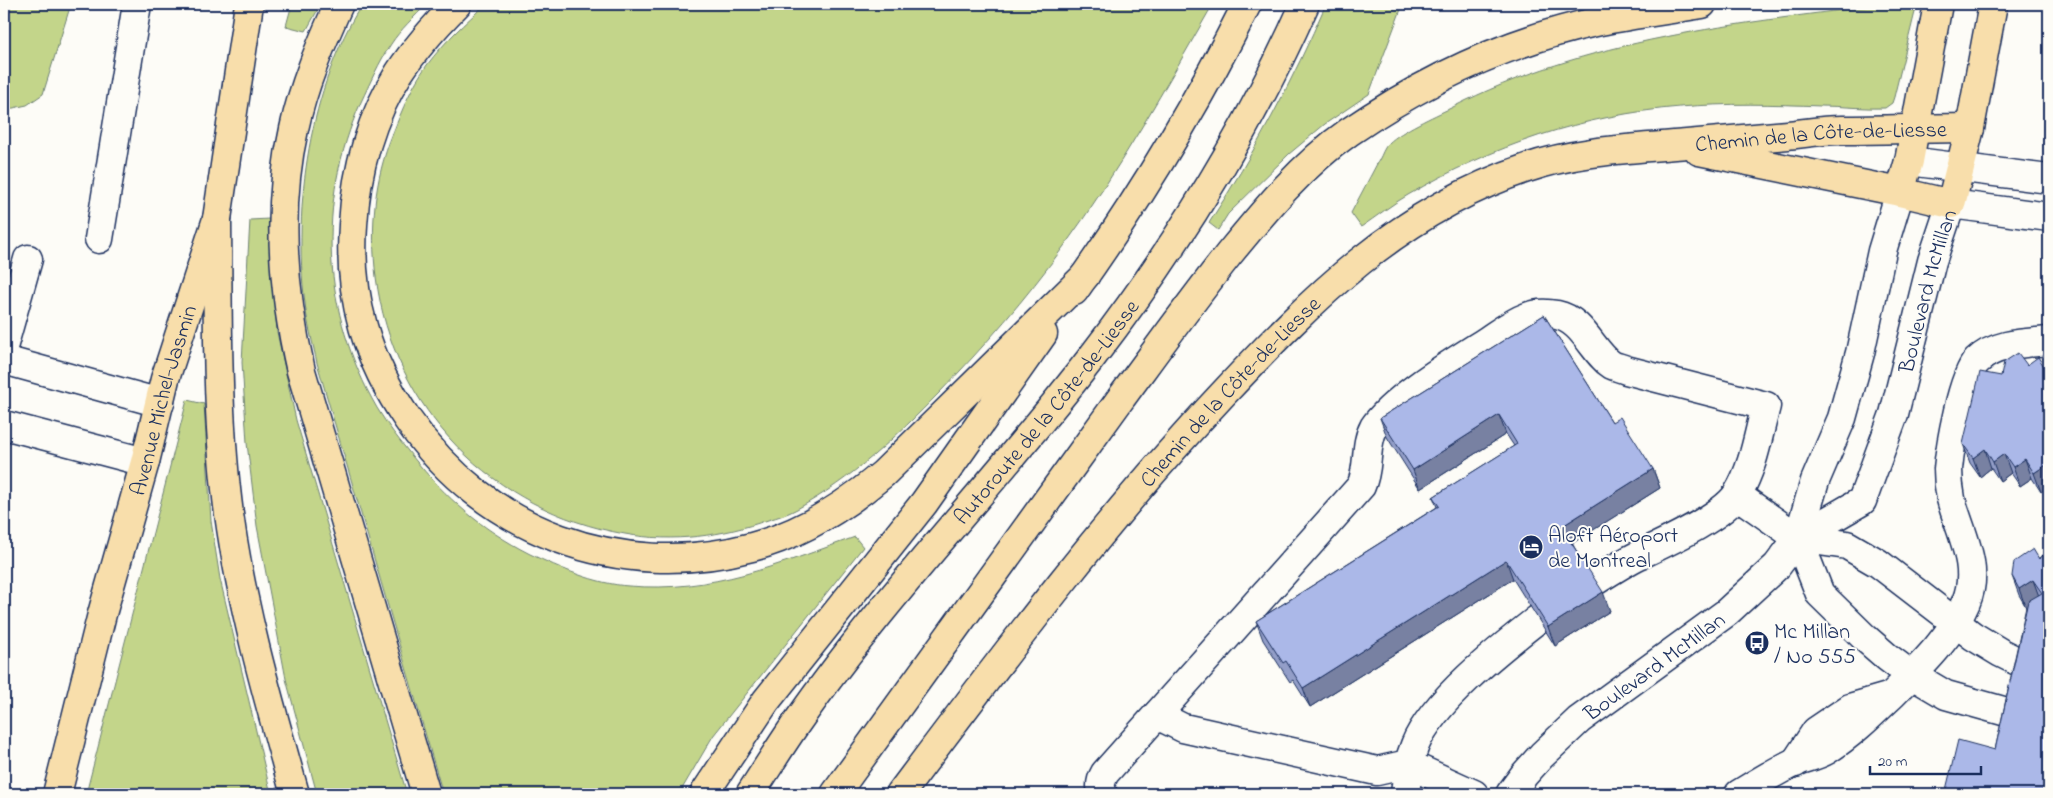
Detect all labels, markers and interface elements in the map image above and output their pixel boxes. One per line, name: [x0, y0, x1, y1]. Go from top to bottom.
street label: Chemin de la Côte-de-Liesse: [1694, 115, 1947, 162]
street label: Boulevard McMillan: [1892, 206, 1967, 377]
street label: Chemin de la Côte-de-Liesse: [1133, 290, 1329, 496]
street label: Autoroute de la Côte-de-Liesse: [947, 294, 1149, 533]
street label: Avenue Michel-Jasmin: [123, 301, 207, 500]
place label: Aloft Aéroport de Montreal: [1548, 521, 1679, 578]
hotel icon: Aloft Aéroport de Montreal: [1518, 534, 1544, 560]
street label: Boulevard McMillan: [1577, 606, 1733, 731]
place label: Mc Millan / No 555: [1774, 617, 1856, 674]
bus stop icon: Mc Millan / No 555: [1744, 630, 1770, 656]
scale bar: [1870, 743, 1982, 775]
text: 20 m: [1878, 751, 1908, 773]

